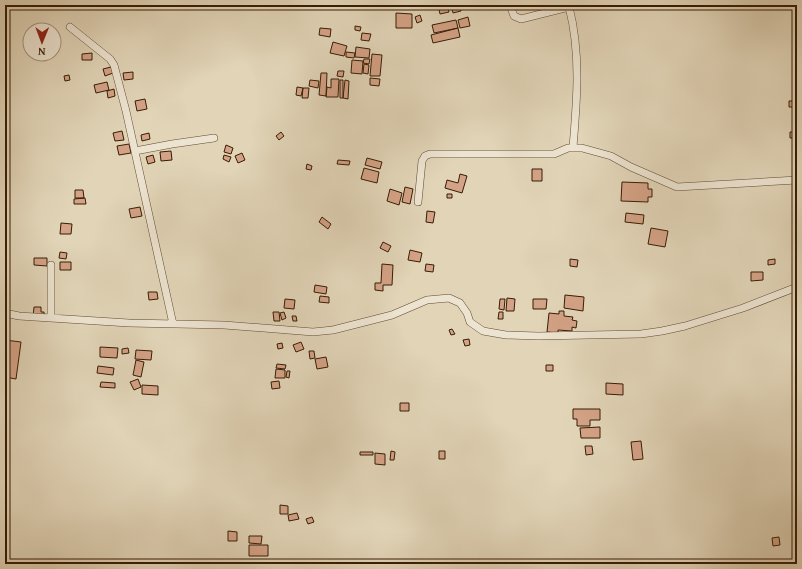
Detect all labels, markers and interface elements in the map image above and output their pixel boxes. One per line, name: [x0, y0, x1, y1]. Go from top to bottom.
north arrow: [22, 22, 62, 62]
text: N: [37, 44, 46, 60]

